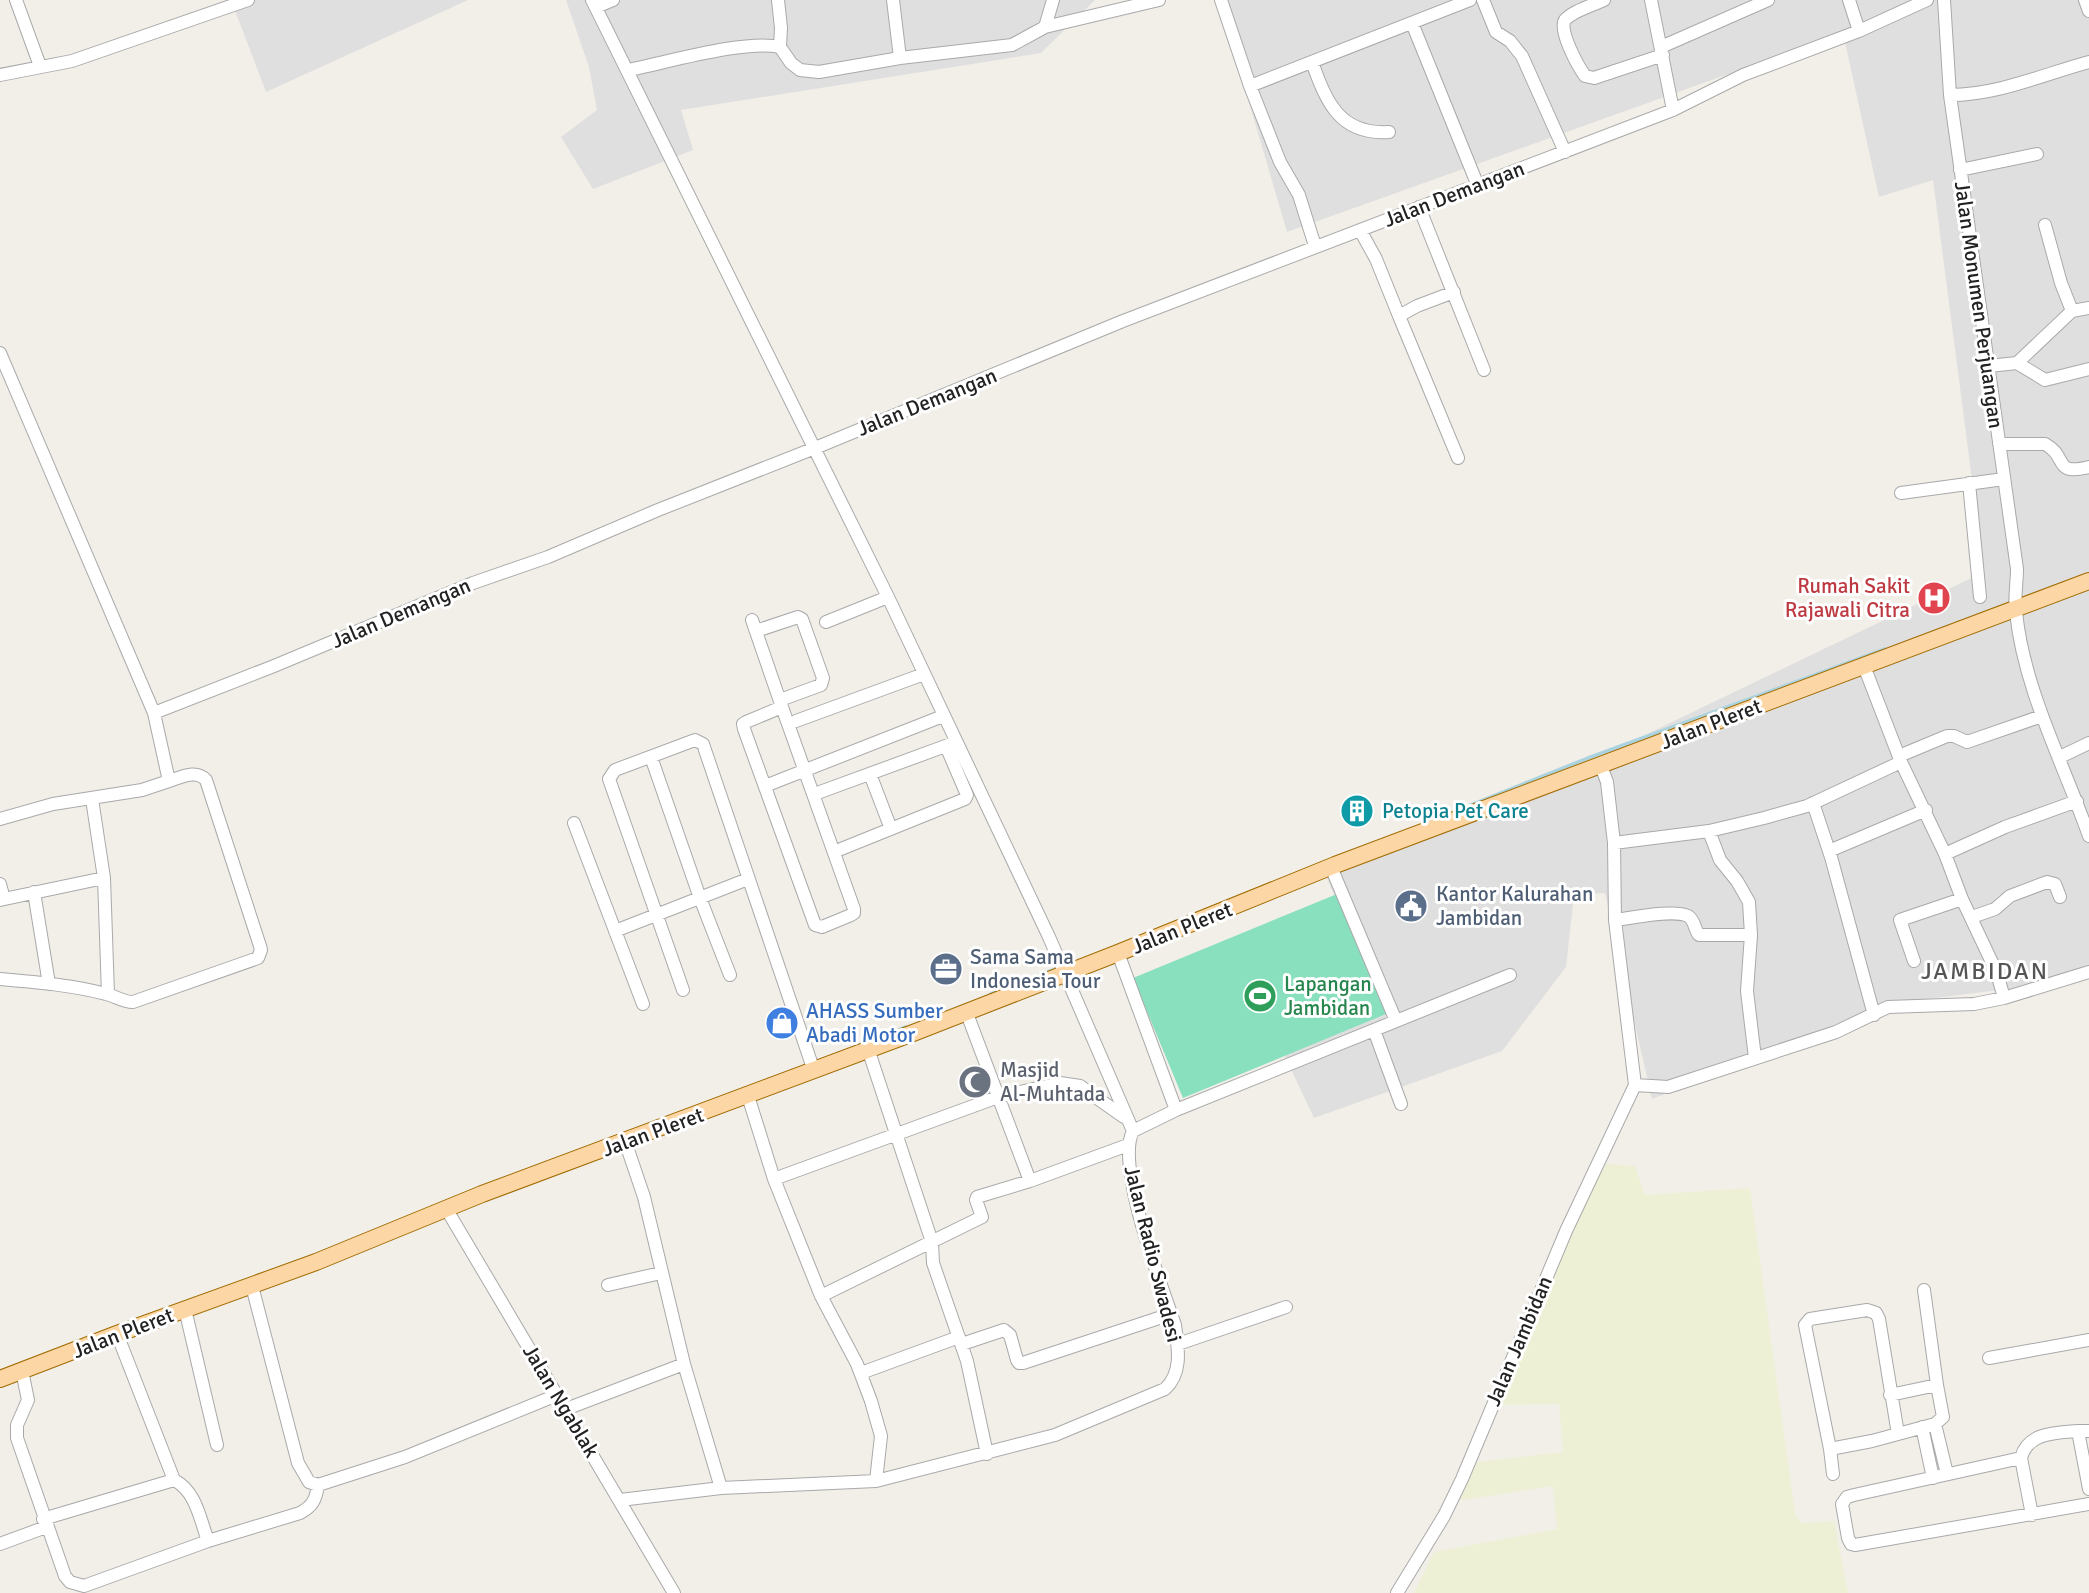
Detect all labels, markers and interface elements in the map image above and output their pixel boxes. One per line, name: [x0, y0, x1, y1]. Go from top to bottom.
street label: Jalan Demangan: [1380, 155, 1528, 233]
street label: Jalan Monumen Perjuangan: [1949, 180, 2009, 430]
street label: Jalan Demangan: [853, 362, 1001, 442]
street label: Jalan Demangan: [328, 572, 474, 654]
place label: Rumah Sakit Rajawali Citra: [1785, 573, 1910, 623]
hospital icon: Rumah Sakit Rajawali Citra: [1915, 579, 1953, 617]
street label: Jalan Pleret: [1657, 693, 1765, 755]
building icon: Petopia Pet Care: [1338, 792, 1376, 830]
place label: Petopia Pet Care: [1382, 798, 1529, 824]
place label: Kantor Kalurahan Jambidan: [1436, 881, 1593, 931]
public building icon: Kantor Kalurahan Jambidan: [1392, 887, 1430, 925]
street label: Jalan Pleret: [1128, 896, 1236, 960]
place label: Sama Sama Indonesia Tour: [970, 944, 1101, 994]
office icon: Sama Sama Indonesia Tour: [927, 950, 965, 988]
district label: JAMBIDAN: [1921, 956, 2049, 986]
place label: Lapangan Jambidan: [1284, 971, 1372, 1021]
sports icon: Lapangan Jambidan: [1241, 977, 1279, 1015]
place label: AHASS Sumber Abadi Motor: [806, 998, 943, 1048]
shop icon: AHASS Sumber Abadi Motor: [763, 1004, 801, 1042]
place label: Masjid Al-Muhtada: [1000, 1057, 1106, 1107]
mosque icon: Masjid Al-Muhtada: [956, 1063, 994, 1101]
street label: Jalan Pleret: [599, 1102, 707, 1162]
street label: Jalan Radio Swadesi: [1118, 1163, 1188, 1345]
street label: Jalan Jambidan: [1480, 1272, 1558, 1410]
street label: Jalan Pleret: [69, 1302, 177, 1364]
street label: Jalan Ngablak: [517, 1340, 605, 1462]

